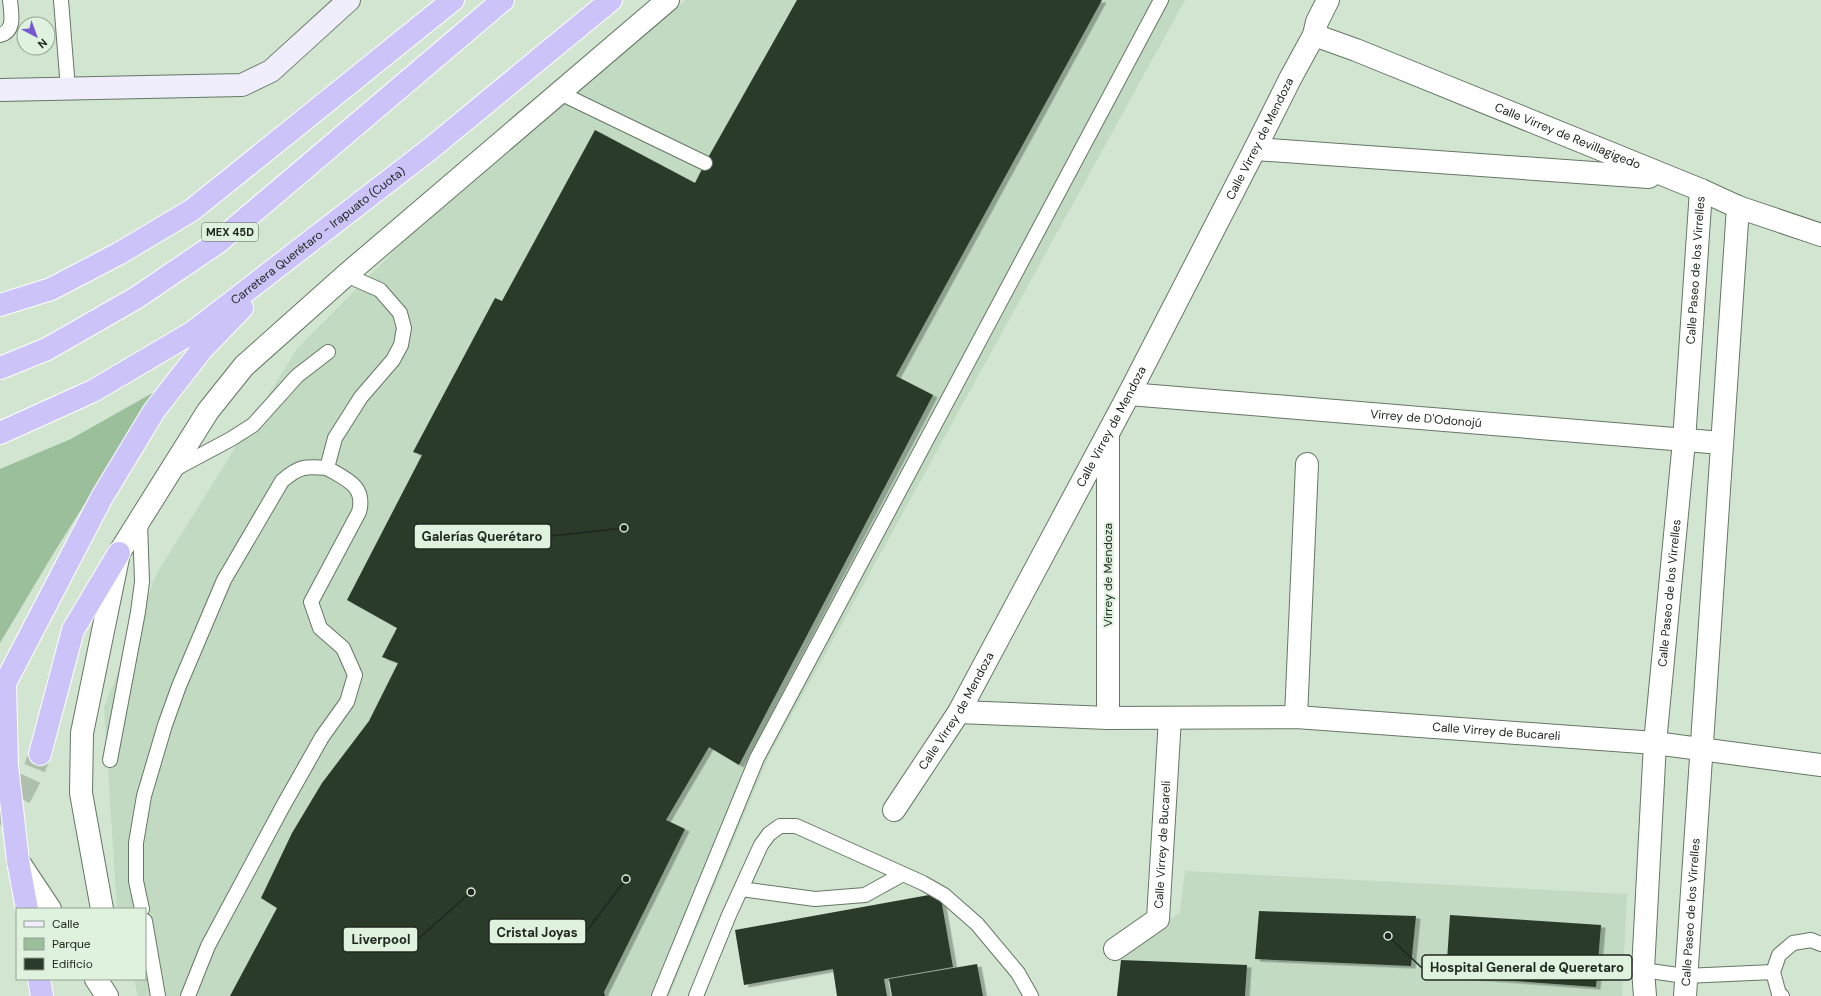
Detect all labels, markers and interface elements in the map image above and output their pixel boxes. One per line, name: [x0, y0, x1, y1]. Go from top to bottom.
north arrow: [16, 16, 56, 56]
text: N: [35, 36, 50, 51]
street label: Calle Virrey de Mendoza: [1222, 75, 1297, 202]
street label: Calle Virrey de Revillagigedo: [1492, 99, 1643, 173]
street label: Carretera Querétaro - Irapuato (Cuota): [227, 163, 409, 308]
street label: Calle Paseo de los Virrelles: [1683, 196, 1709, 345]
road number: MEX 45D: [202, 223, 258, 241]
street label: Calle Virrey de Mendoza: [1073, 364, 1150, 490]
street label: Virrey de D'Odonojú: [1370, 406, 1482, 431]
street label: Calle Paseo de los Virrelles: [1654, 519, 1684, 668]
street label: Virrey de Mendoza: [1100, 523, 1116, 627]
callout: Galerías Querétaro: [414, 524, 551, 549]
text: Galerías Querétaro: [422, 528, 542, 545]
street label: Calle Virrey de Mendoza: [915, 649, 998, 773]
street label: Calle Virrey de Bucareli: [1432, 719, 1561, 744]
street label: Calle Virrey de Bucareli: [1151, 780, 1174, 909]
street label: Calle Paseo de los Virrelles: [1678, 838, 1704, 987]
legend: [16, 908, 146, 980]
text: Calle: [52, 916, 79, 932]
callout: Cristal Joyas: [489, 919, 586, 944]
text: Cristal Joyas: [496, 924, 578, 941]
callout: Liverpool: [343, 927, 418, 952]
text: Liverpool: [352, 931, 410, 948]
text: Parque: [52, 936, 91, 952]
callout: Hospital General de Queretaro: [1422, 955, 1632, 980]
text: Edificio: [52, 956, 93, 972]
text: Hospital General de Queretaro: [1430, 959, 1624, 976]

